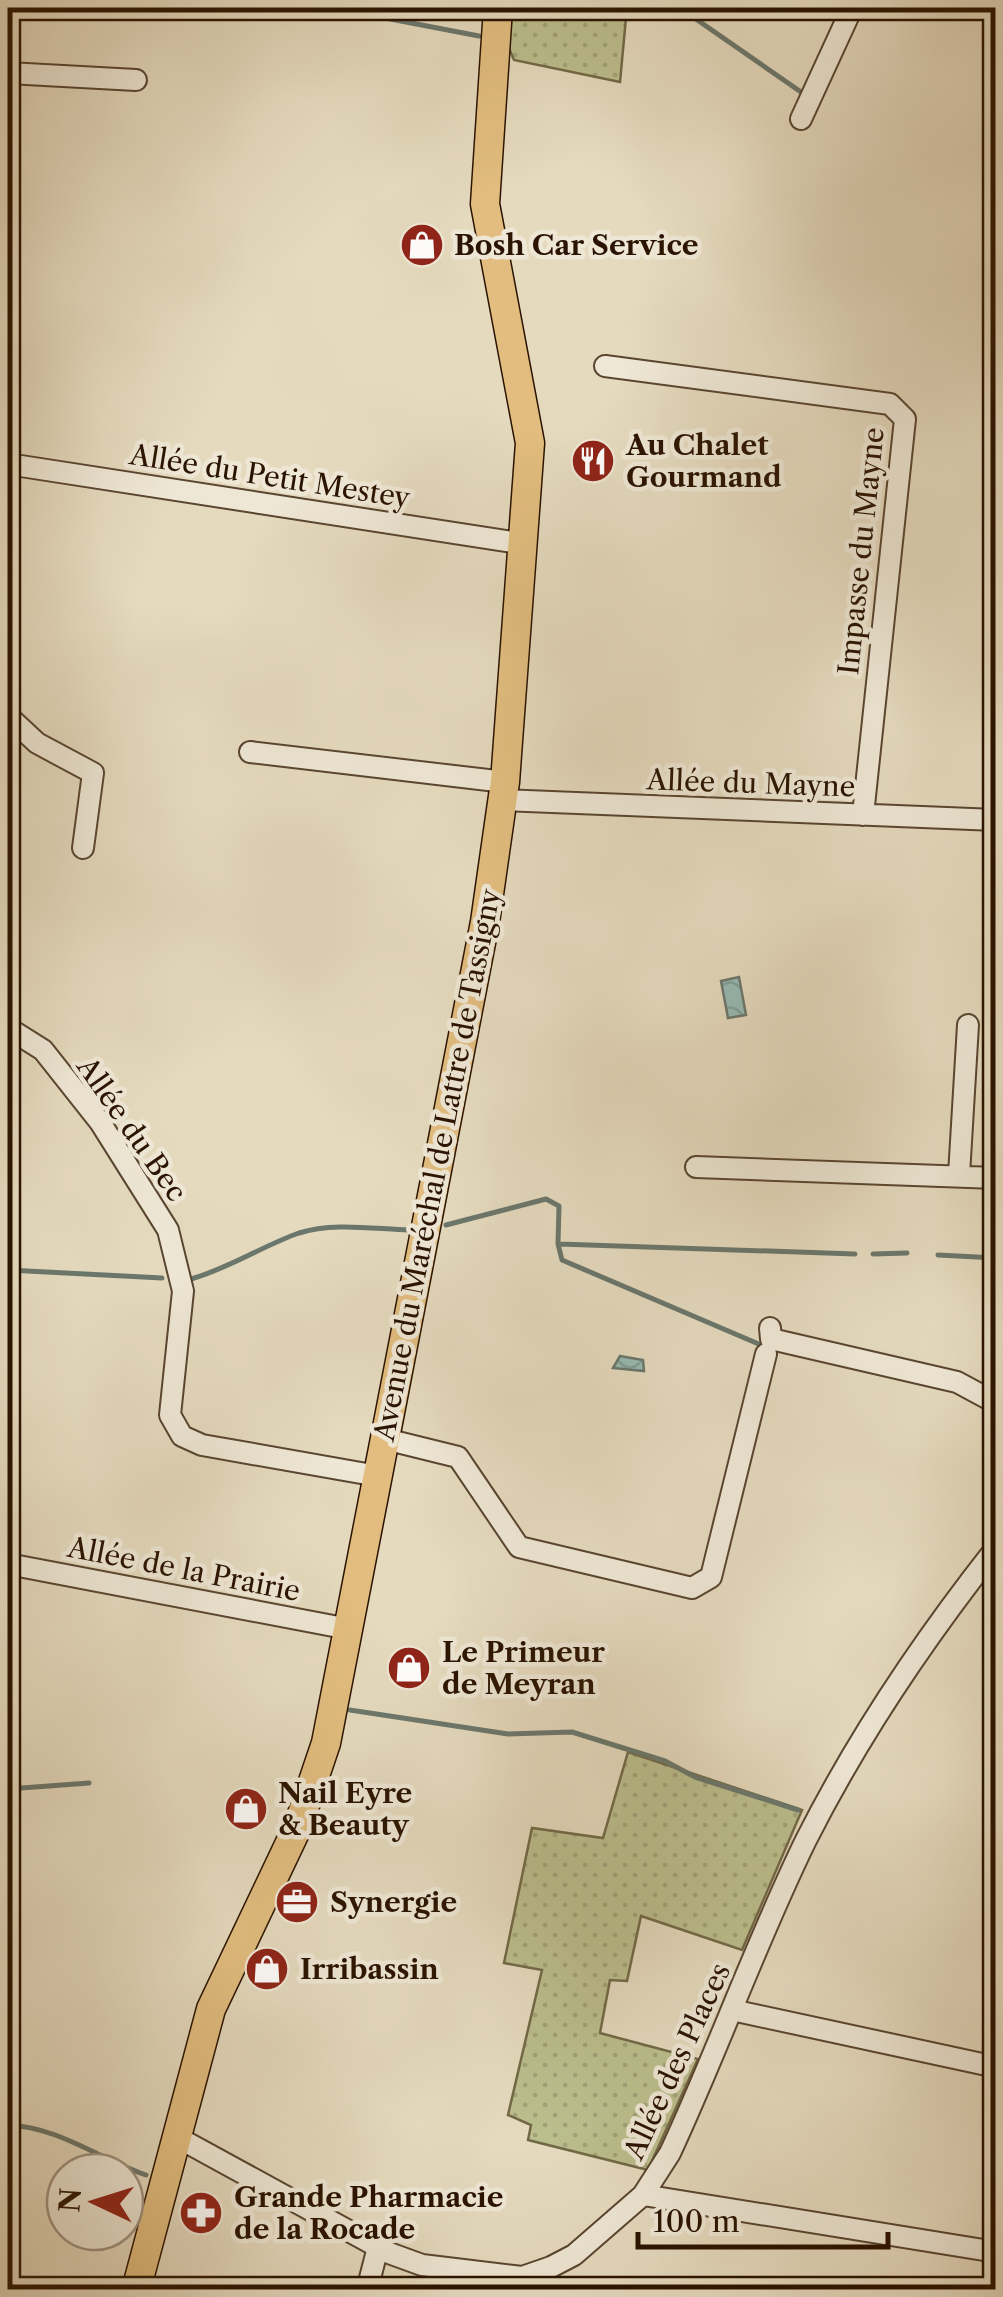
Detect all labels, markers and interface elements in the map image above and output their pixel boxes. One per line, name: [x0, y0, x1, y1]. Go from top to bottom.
shop icon: Bosh Car Service: [399, 222, 445, 268]
place label: Bosh Car Service: [454, 228, 699, 262]
street label: Impasse du Mayne: [831, 425, 891, 677]
place label: Au Chalet Gourmand: [625, 428, 782, 494]
street label: Allée du Petit Mestey: [127, 437, 413, 515]
restaurant icon: Au Chalet Gourmand: [570, 438, 616, 484]
street label: Allée du Mayne: [645, 762, 856, 804]
street label: Avenue du Maréchal de Lattre de Tassigny: [367, 886, 507, 1445]
street label: Allée du Bec: [69, 1050, 194, 1208]
street label: Allée de la Prairie: [64, 1530, 303, 1608]
place label: Le Primeur de Meyran: [442, 1635, 605, 1701]
shop icon: Le Primeur de Meyran: [386, 1645, 432, 1691]
place label: Nail Eyre & Beauty: [278, 1776, 412, 1842]
shop icon: Nail Eyre & Beauty: [223, 1786, 269, 1832]
office icon: Synergie: [274, 1879, 320, 1925]
place label: Synergie: [330, 1885, 457, 1919]
shop icon: Irribassin: [244, 1946, 290, 1992]
place label: Irribassin: [300, 1952, 439, 1986]
street label: Allée des Places: [616, 1957, 737, 2165]
north arrow: [45, 2152, 145, 2252]
place label: Grande Pharmacie de la Rocade: [234, 2180, 504, 2246]
text: N: [52, 2187, 88, 2214]
scale bar: [638, 2187, 888, 2249]
pharmacy icon: Grande Pharmacie de la Rocade: [178, 2190, 224, 2236]
text: 100 m: [653, 2203, 740, 2240]

